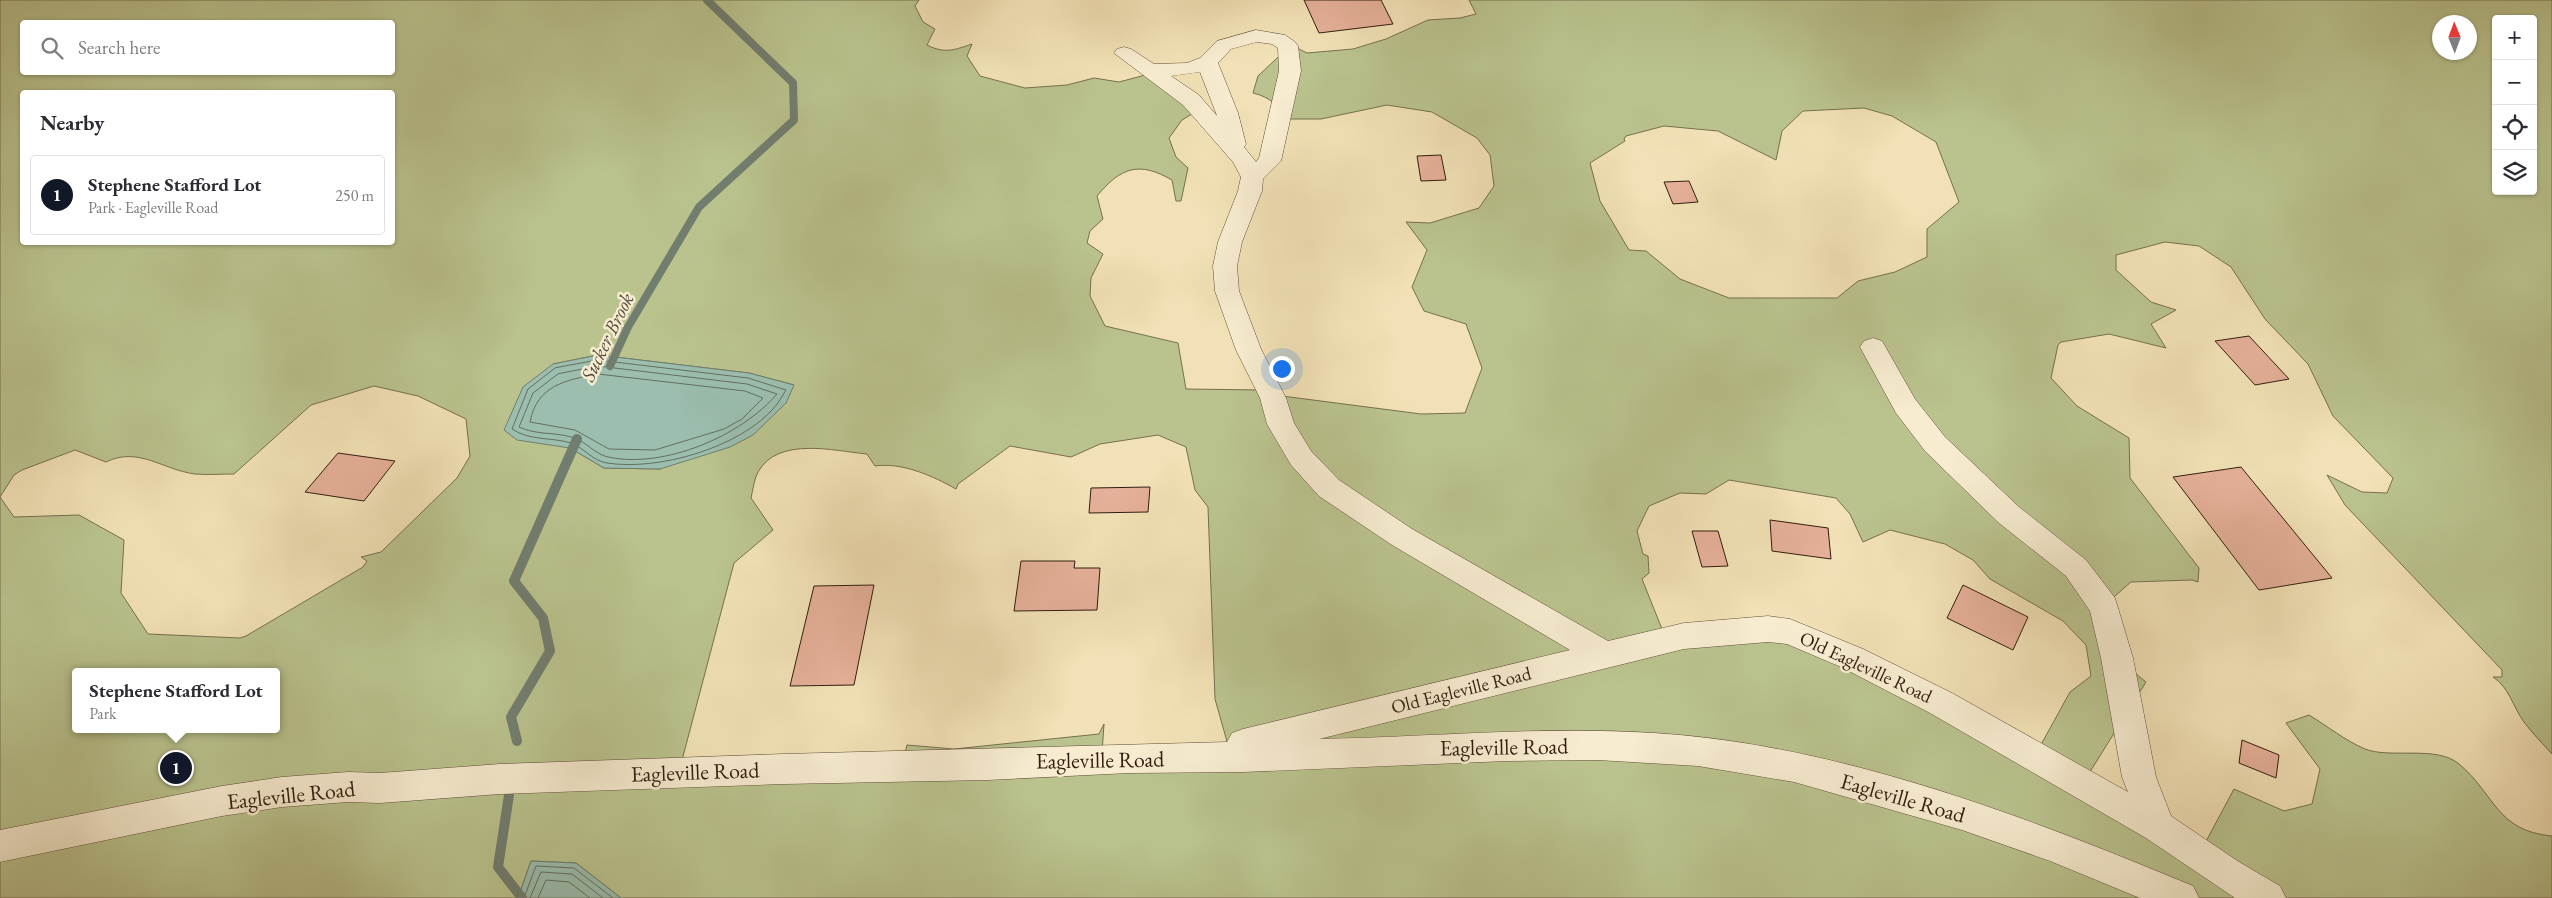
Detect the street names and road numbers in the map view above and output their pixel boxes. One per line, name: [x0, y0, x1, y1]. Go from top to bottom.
street label: Old Eagleville Road: [1796, 625, 1937, 709]
street label: Old Eagleville Road: [1388, 660, 1534, 719]
street label: Eagleville Road: [1439, 731, 1569, 763]
street label: Eagleville Road: [1035, 744, 1165, 776]
street label: Eagleville Road: [630, 755, 761, 789]
street label: Eagleville Road: [1837, 766, 1970, 830]
street label: Eagleville Road: [225, 774, 357, 816]

